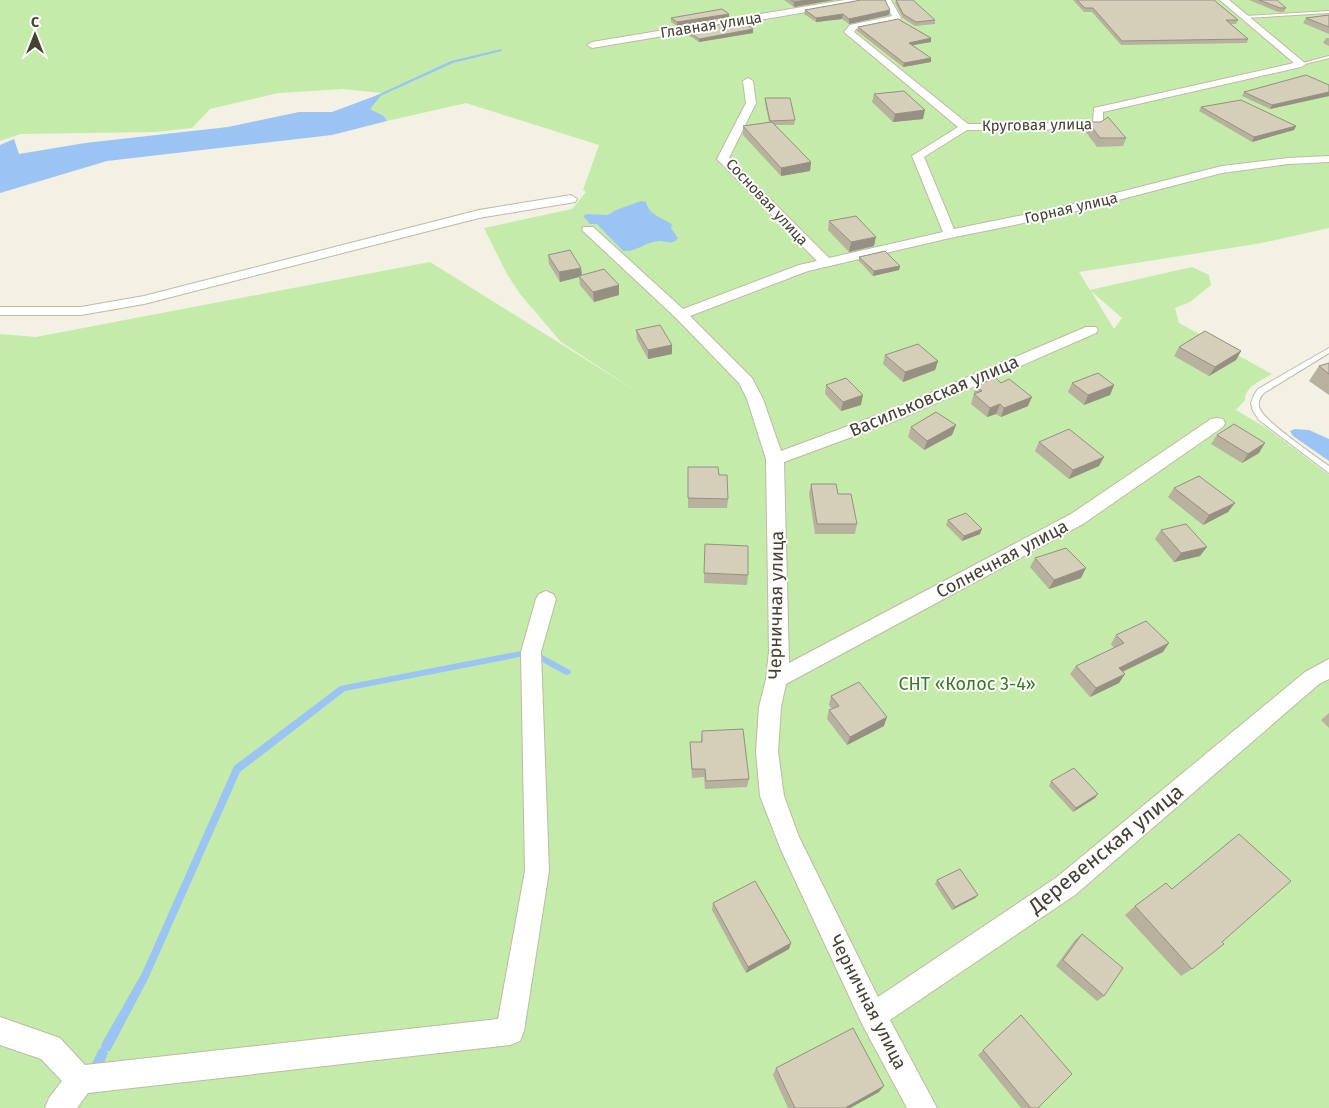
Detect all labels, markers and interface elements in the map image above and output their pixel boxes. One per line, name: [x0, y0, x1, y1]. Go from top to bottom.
street label: Главная улица: [659, 8, 763, 42]
north arrow: [10, 10, 60, 60]
text: С: [31, 14, 39, 31]
street label: Круговая улица: [982, 115, 1092, 135]
street label: Сосновая улица: [722, 155, 812, 249]
street label: Горная улица: [1023, 189, 1119, 227]
street label: Васильковская улица: [846, 350, 1022, 442]
street label: Солнечная улица: [932, 515, 1072, 603]
street label: Черничная улица: [764, 531, 788, 679]
park label: СНТ «Колос 3-4»: [898, 673, 1036, 695]
street label: Деревенская улица: [1023, 779, 1189, 920]
street label: Черничная улица: [825, 931, 911, 1073]

